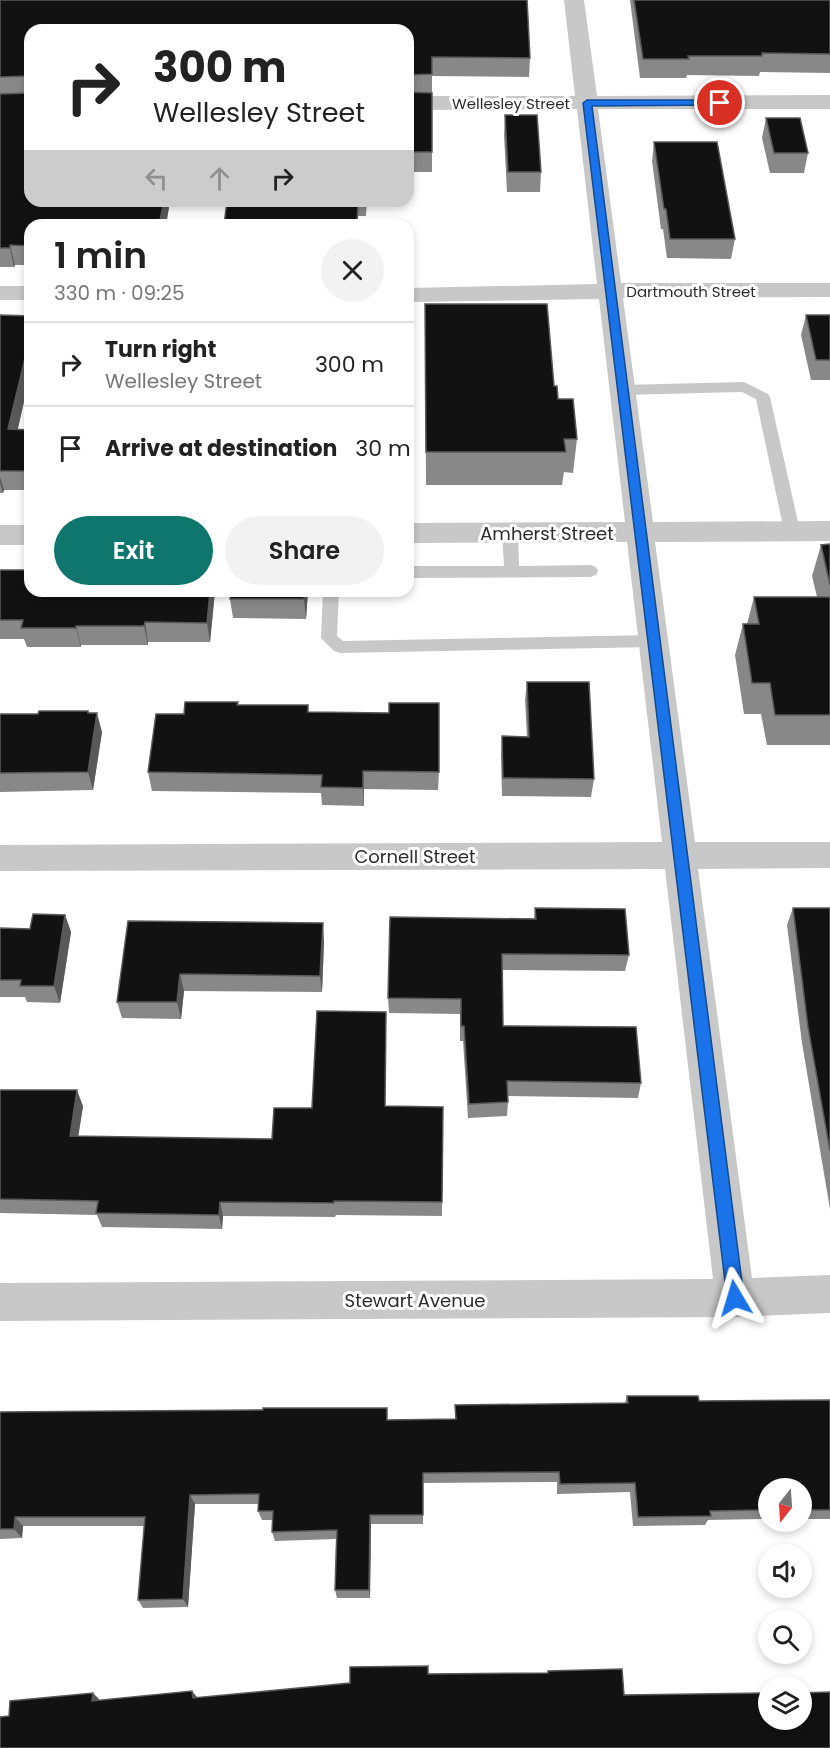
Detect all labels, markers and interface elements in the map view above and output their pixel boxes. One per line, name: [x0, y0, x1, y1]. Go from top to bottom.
text: 300 m: [153, 38, 287, 97]
icon: right: [54, 48, 132, 126]
pin: [694, 77, 745, 128]
icon: arrive: [703, 86, 736, 119]
street label: Wellesley Street: [452, 93, 570, 114]
text: Wellesley Street: [153, 94, 365, 131]
icon: left: [140, 162, 173, 195]
icon: ahead: [203, 162, 236, 195]
icon: right: [266, 162, 299, 195]
text: 1 min: [54, 230, 147, 281]
button: close: [321, 239, 384, 302]
text: 330 m · 09:25: [54, 279, 184, 307]
street label: Dartmouth Street: [626, 281, 756, 302]
text: Turn right: [105, 334, 216, 365]
icon: right: [54, 348, 87, 381]
text: 300 m: [315, 349, 384, 380]
text: Wellesley Street: [105, 367, 262, 395]
icon: arrive: [54, 432, 87, 465]
text: Arrive at destination: [105, 433, 337, 464]
text: 30 m: [355, 433, 411, 464]
button: Exit: [54, 516, 213, 585]
button: Share: [225, 516, 384, 585]
street label: Amherst Street: [480, 521, 614, 546]
street label: Cornell Street: [354, 844, 476, 869]
position arrow: [703, 1266, 767, 1330]
street label: Stewart Avenue: [345, 1288, 485, 1313]
north arrow: [758, 1478, 812, 1532]
map controls: [758, 1478, 812, 1730]
button: sound: [758, 1544, 812, 1598]
button: search: [758, 1610, 812, 1664]
button: layers: [758, 1676, 812, 1730]

